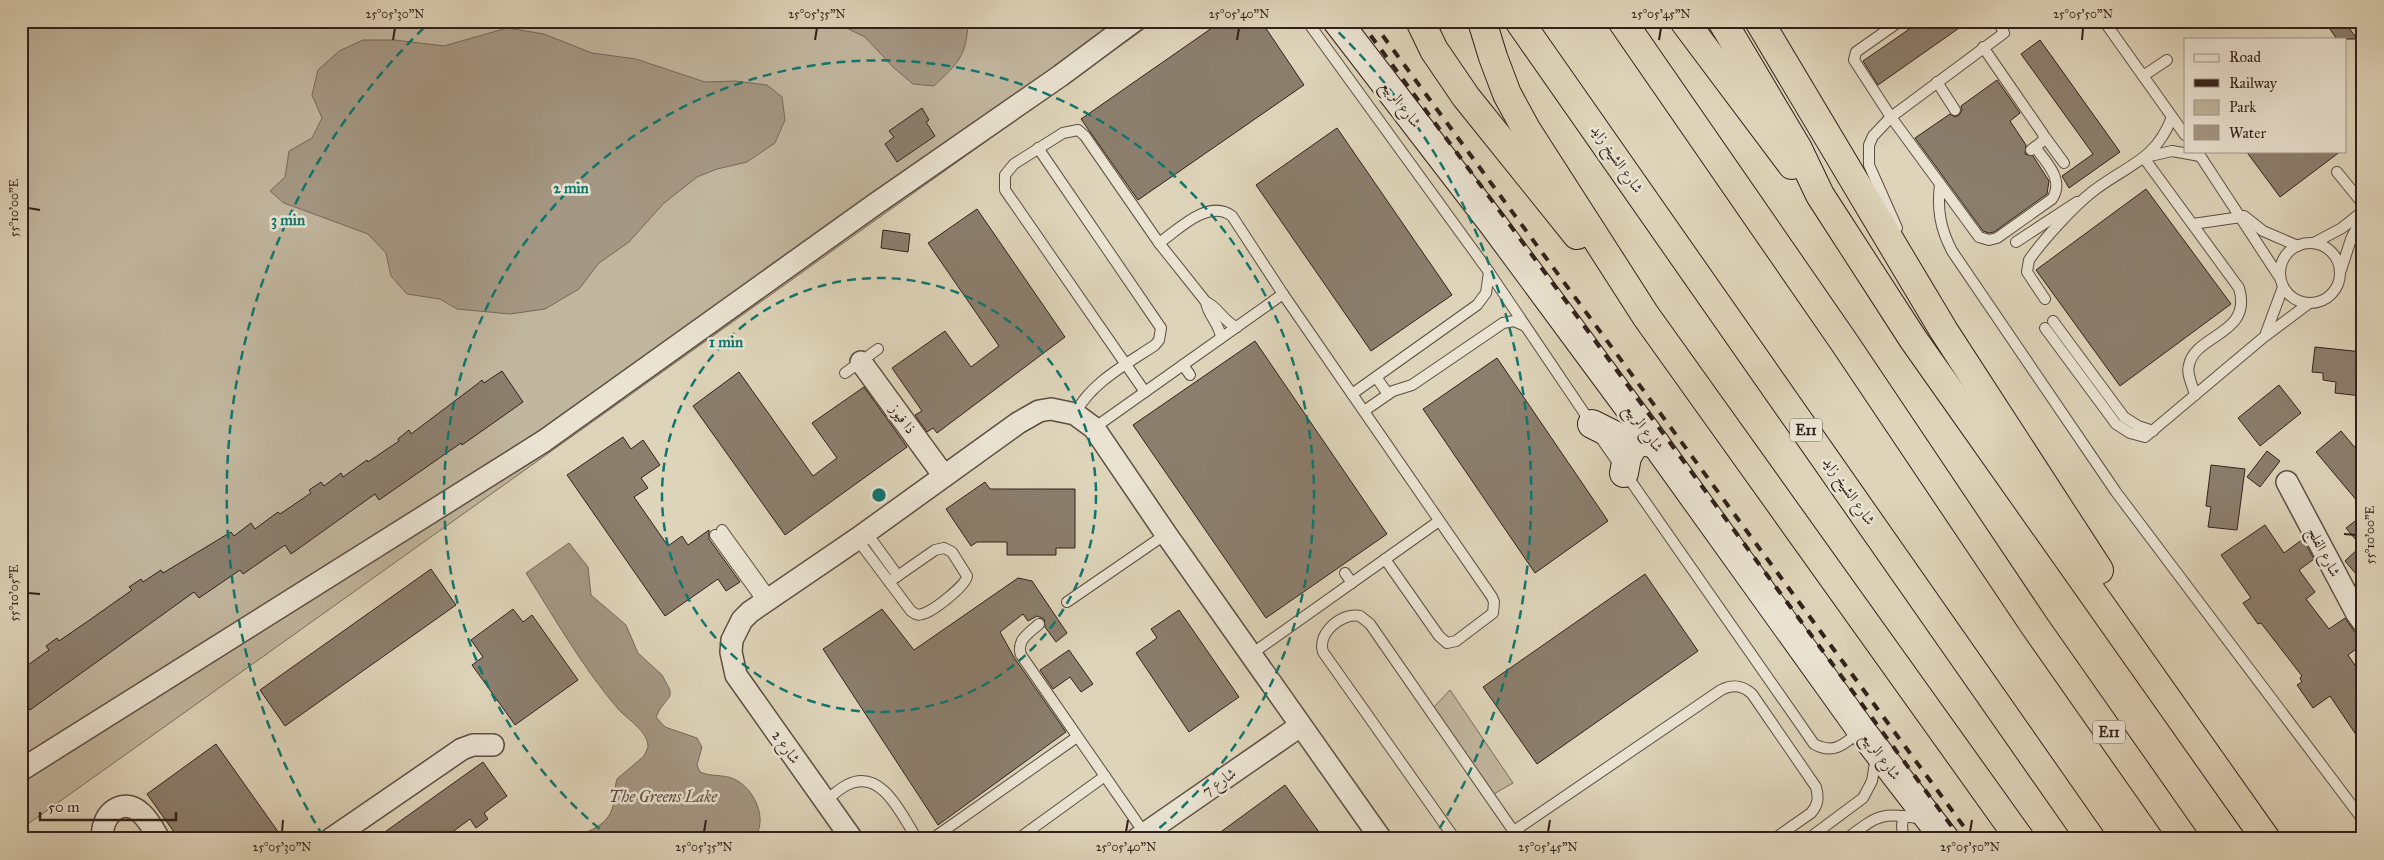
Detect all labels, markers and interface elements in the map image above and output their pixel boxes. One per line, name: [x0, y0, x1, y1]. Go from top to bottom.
text: 25°05'30"N: [366, 7, 424, 21]
text: 25°05'35"N: [788, 7, 846, 21]
text: 25°05'40"N: [1209, 7, 1269, 21]
text: 25°05'45"N: [1631, 7, 1691, 21]
text: 25°05'50"N: [2053, 7, 2113, 21]
legend: [2184, 38, 2346, 152]
text: Road: [2229, 48, 2261, 66]
text: Railway: [2229, 74, 2278, 92]
street label: شارع الربيع: [1373, 77, 1425, 134]
text: Park: [2229, 98, 2256, 116]
street label: شارع الشيخ زايد: [1583, 121, 1647, 199]
text: Water: [2229, 124, 2266, 142]
text: 55°10'00"E: [7, 178, 21, 237]
text: 2 min: [553, 179, 590, 197]
text: 3 min: [271, 211, 306, 230]
text: 1 min: [709, 333, 744, 351]
street label: ذا فيوز: [885, 399, 920, 437]
street label: شارع الربيع: [1617, 400, 1667, 458]
road number: E11: [1790, 418, 1822, 442]
street label: شارع الشيخ زايد: [1815, 453, 1879, 531]
centre of rings: [870, 486, 888, 504]
text: 55°10'00"E: [2363, 505, 2377, 564]
street label: شارع الفلج: [2299, 524, 2344, 582]
text: 55°10'05"E: [7, 564, 21, 621]
road number: E11: [2093, 720, 2125, 744]
street label: شارع 2: [765, 727, 804, 769]
street label: شارع الربيع: [1853, 729, 1905, 786]
street label: شارع 7: [1199, 764, 1242, 803]
water label: The Greens Lake: [609, 787, 718, 806]
scale bar: [40, 790, 176, 822]
text: 50 m: [48, 798, 80, 816]
text: 25°05'30"N: [253, 840, 311, 854]
text: 25°05'35"N: [675, 840, 733, 854]
text: 25°05'40"N: [1096, 840, 1156, 854]
text: 25°05'45"N: [1518, 840, 1578, 854]
text: 25°05'50"N: [1940, 840, 2000, 854]

